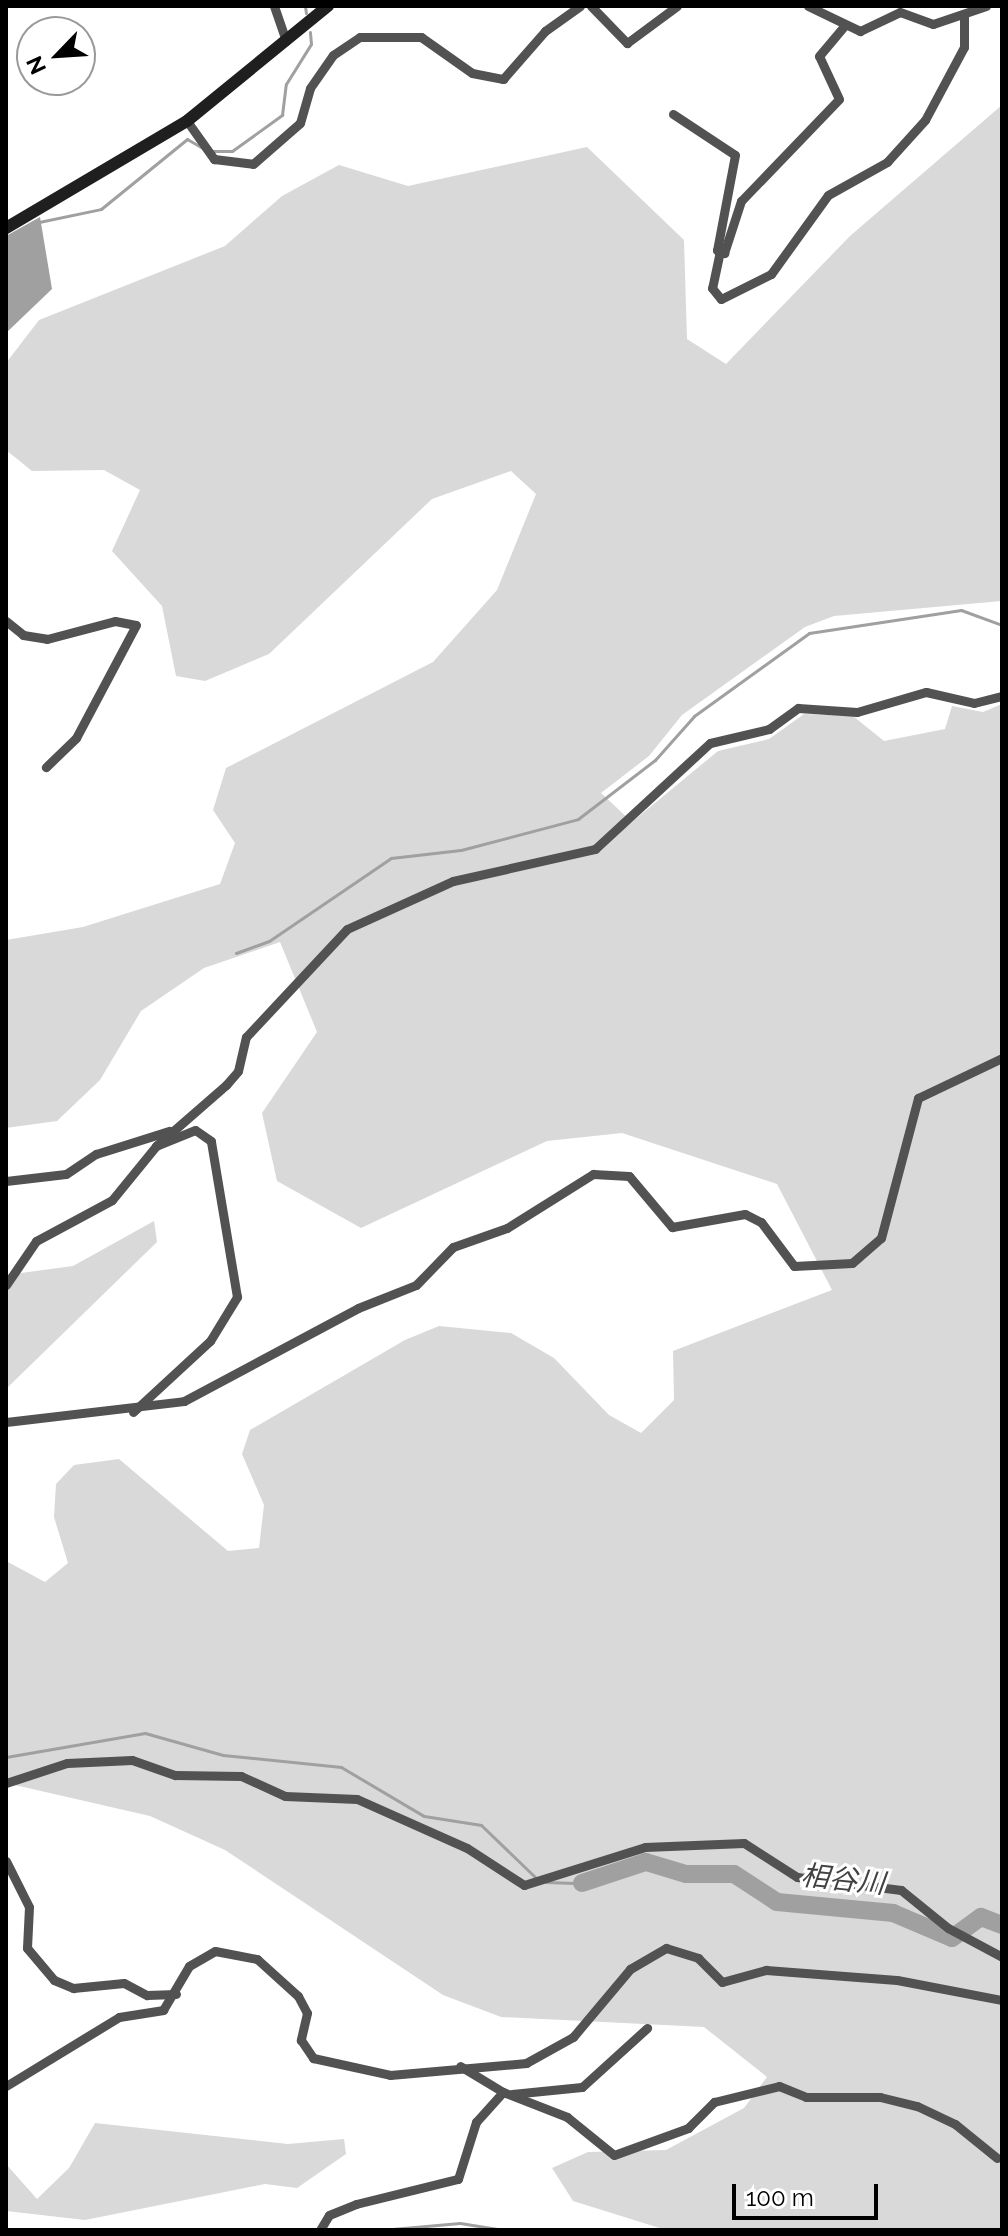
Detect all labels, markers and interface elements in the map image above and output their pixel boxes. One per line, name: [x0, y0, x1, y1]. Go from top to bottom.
north arrow: [16, 16, 96, 96]
text: N: [21, 52, 51, 78]
water label: 相谷川: [799, 1859, 887, 1901]
scale bar: [736, 2168, 882, 2218]
text: 100 m: [746, 2183, 814, 2212]

